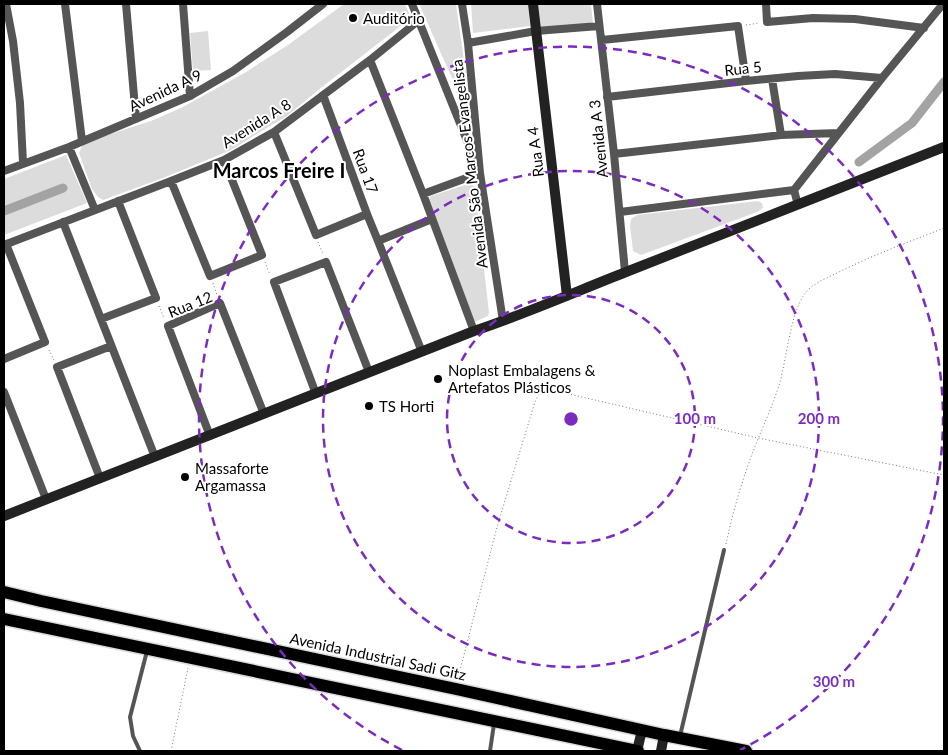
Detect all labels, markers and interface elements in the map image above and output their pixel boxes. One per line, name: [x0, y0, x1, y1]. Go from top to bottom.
place label: Auditório: [363, 9, 425, 27]
marker: Auditório: [347, 12, 359, 24]
street label: Rua 5: [723, 57, 763, 79]
street label: Avenida São Marcos Evangelista: [447, 58, 491, 270]
street label: Avenida A 9: [126, 65, 204, 115]
street label: Avenida A 8: [218, 95, 294, 151]
street label: Avenida A 3: [585, 99, 611, 179]
street label: Rua A 4: [523, 126, 547, 178]
street label: Rua 17: [350, 146, 382, 196]
district label: Marcos Freire I: [213, 158, 345, 182]
street label: Rua 12: [165, 287, 215, 321]
place label: Noplast Embalagens & Artefatos Plásticos: [448, 361, 596, 396]
marker: Noplast Embalagens & Artefatos Plásticos: [432, 373, 444, 385]
place label: TS Horti: [379, 397, 434, 415]
marker: TS Horti: [363, 400, 375, 412]
text: 100 m: [674, 409, 716, 427]
text: 200 m: [798, 409, 840, 427]
centre of rings: [562, 410, 580, 428]
place label: Massaforte Argamassa: [195, 459, 269, 494]
marker: Massaforte Argamassa: [179, 471, 191, 483]
street label: Avenida Industrial Sadi Gitz: [288, 629, 468, 684]
text: 300 m: [813, 672, 855, 690]

